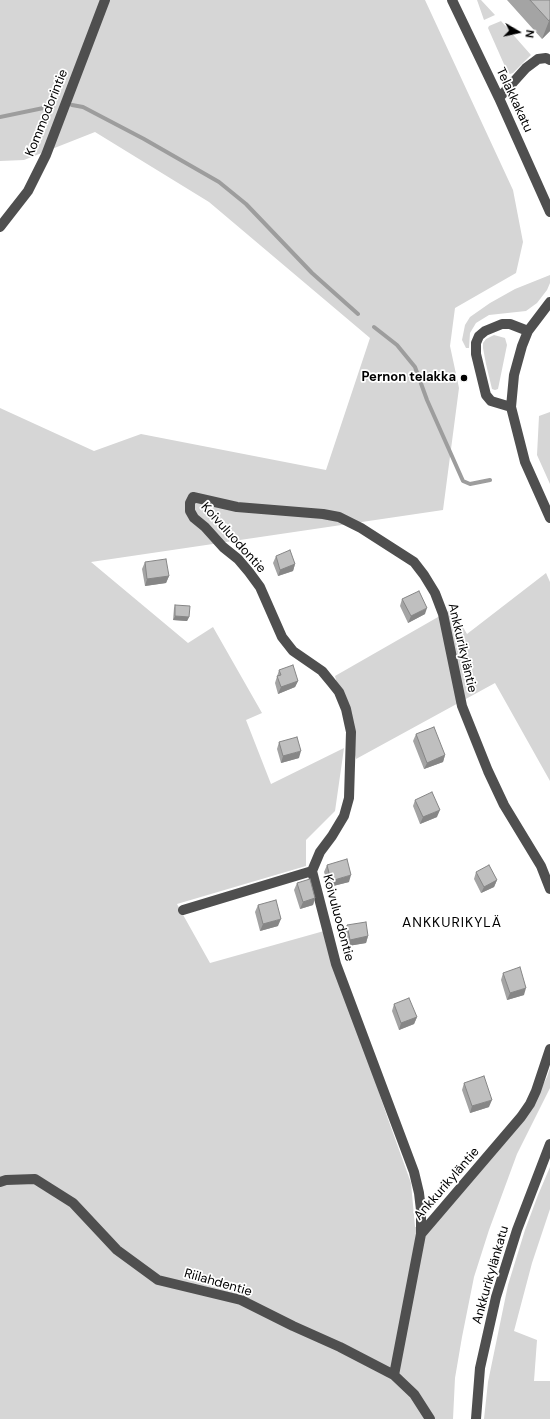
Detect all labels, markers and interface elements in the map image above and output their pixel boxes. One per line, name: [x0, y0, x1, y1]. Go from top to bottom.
north arrow: [498, 12, 538, 52]
text: N: [522, 29, 537, 39]
street label: Telakkakatu: [492, 65, 536, 135]
street label: Kommodorintie: [22, 67, 72, 159]
place label: Pernon telakka: [361, 370, 456, 386]
marker: Pernon telakka: [459, 373, 469, 383]
street label: Koivuluodontie: [197, 500, 269, 576]
street label: Ankkurikyläntie: [444, 602, 480, 694]
street label: Koivuluodontie: [319, 873, 357, 963]
district label: ANKKURIKYLÄ: [402, 915, 502, 931]
street label: Ankkurikyläntie: [411, 1144, 483, 1224]
street label: Ankkurikylänkatu: [469, 1224, 513, 1326]
street label: Riilahdentie: [182, 1266, 254, 1300]

